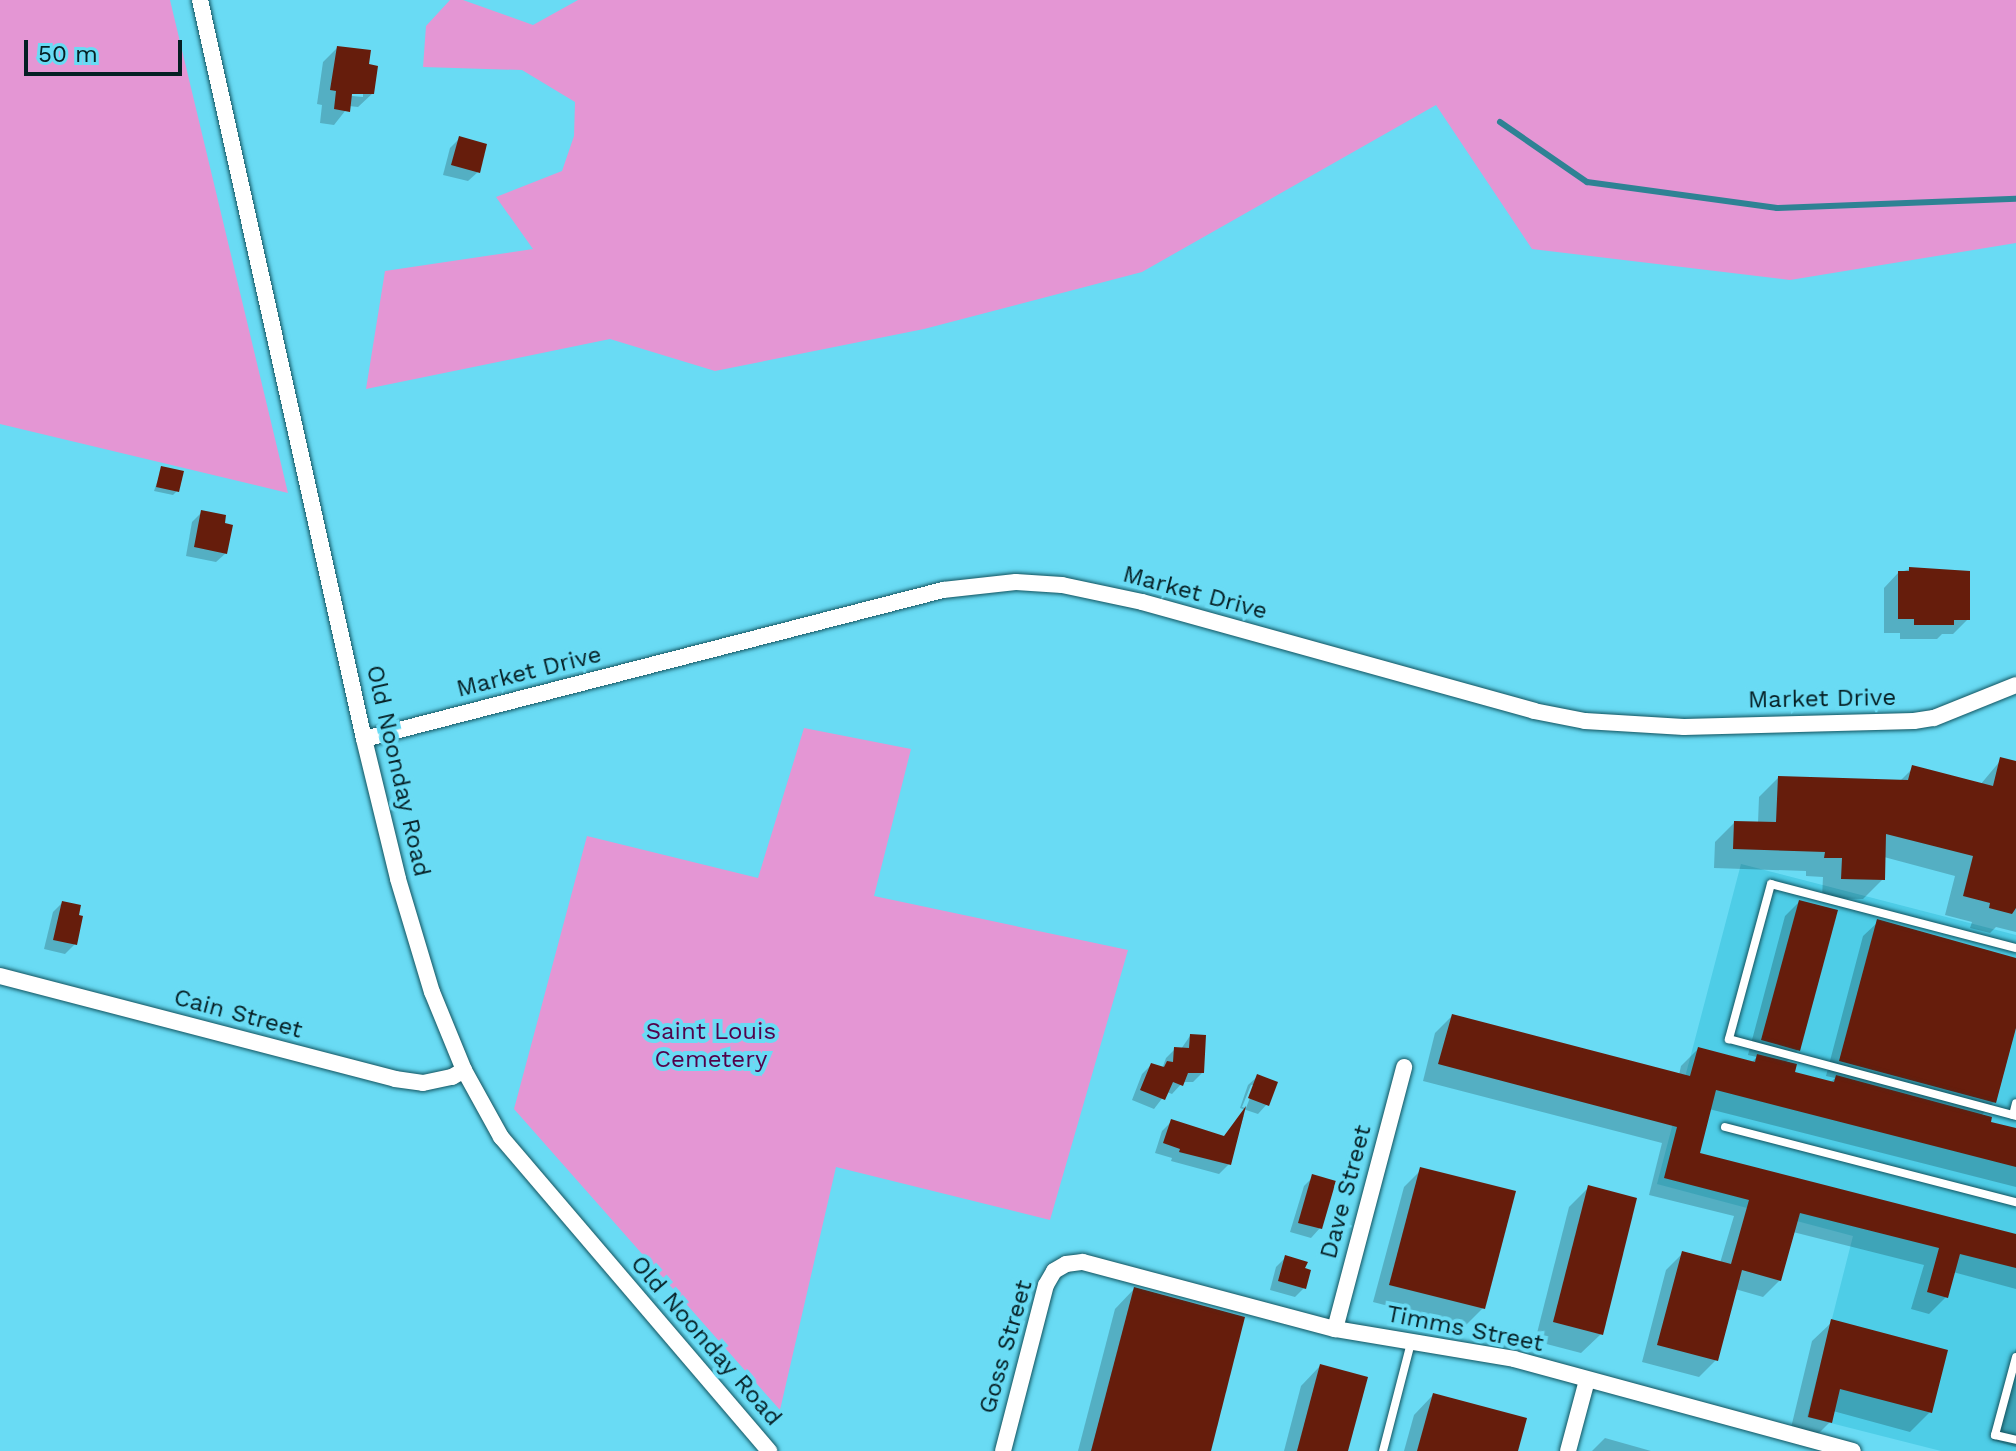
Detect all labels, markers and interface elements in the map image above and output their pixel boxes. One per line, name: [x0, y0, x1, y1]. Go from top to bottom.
scale bar: [28, 24, 186, 74]
text: 50 m: [38, 40, 98, 68]
street label: Market Drive: [1120, 560, 1270, 626]
street label: Market Drive: [454, 640, 604, 704]
street label: Old Noonday Road: [360, 662, 436, 880]
street label: Market Drive: [1748, 683, 1896, 715]
street label: Cain Street: [171, 983, 305, 1045]
park label: Saint Louis Cemetery: [646, 1018, 776, 1074]
street label: Dave Street: [1314, 1122, 1378, 1262]
street label: Old Noonday Road: [624, 1250, 788, 1432]
street label: Goss Street: [973, 1277, 1039, 1417]
street label: Timms Street: [1384, 1300, 1546, 1358]

